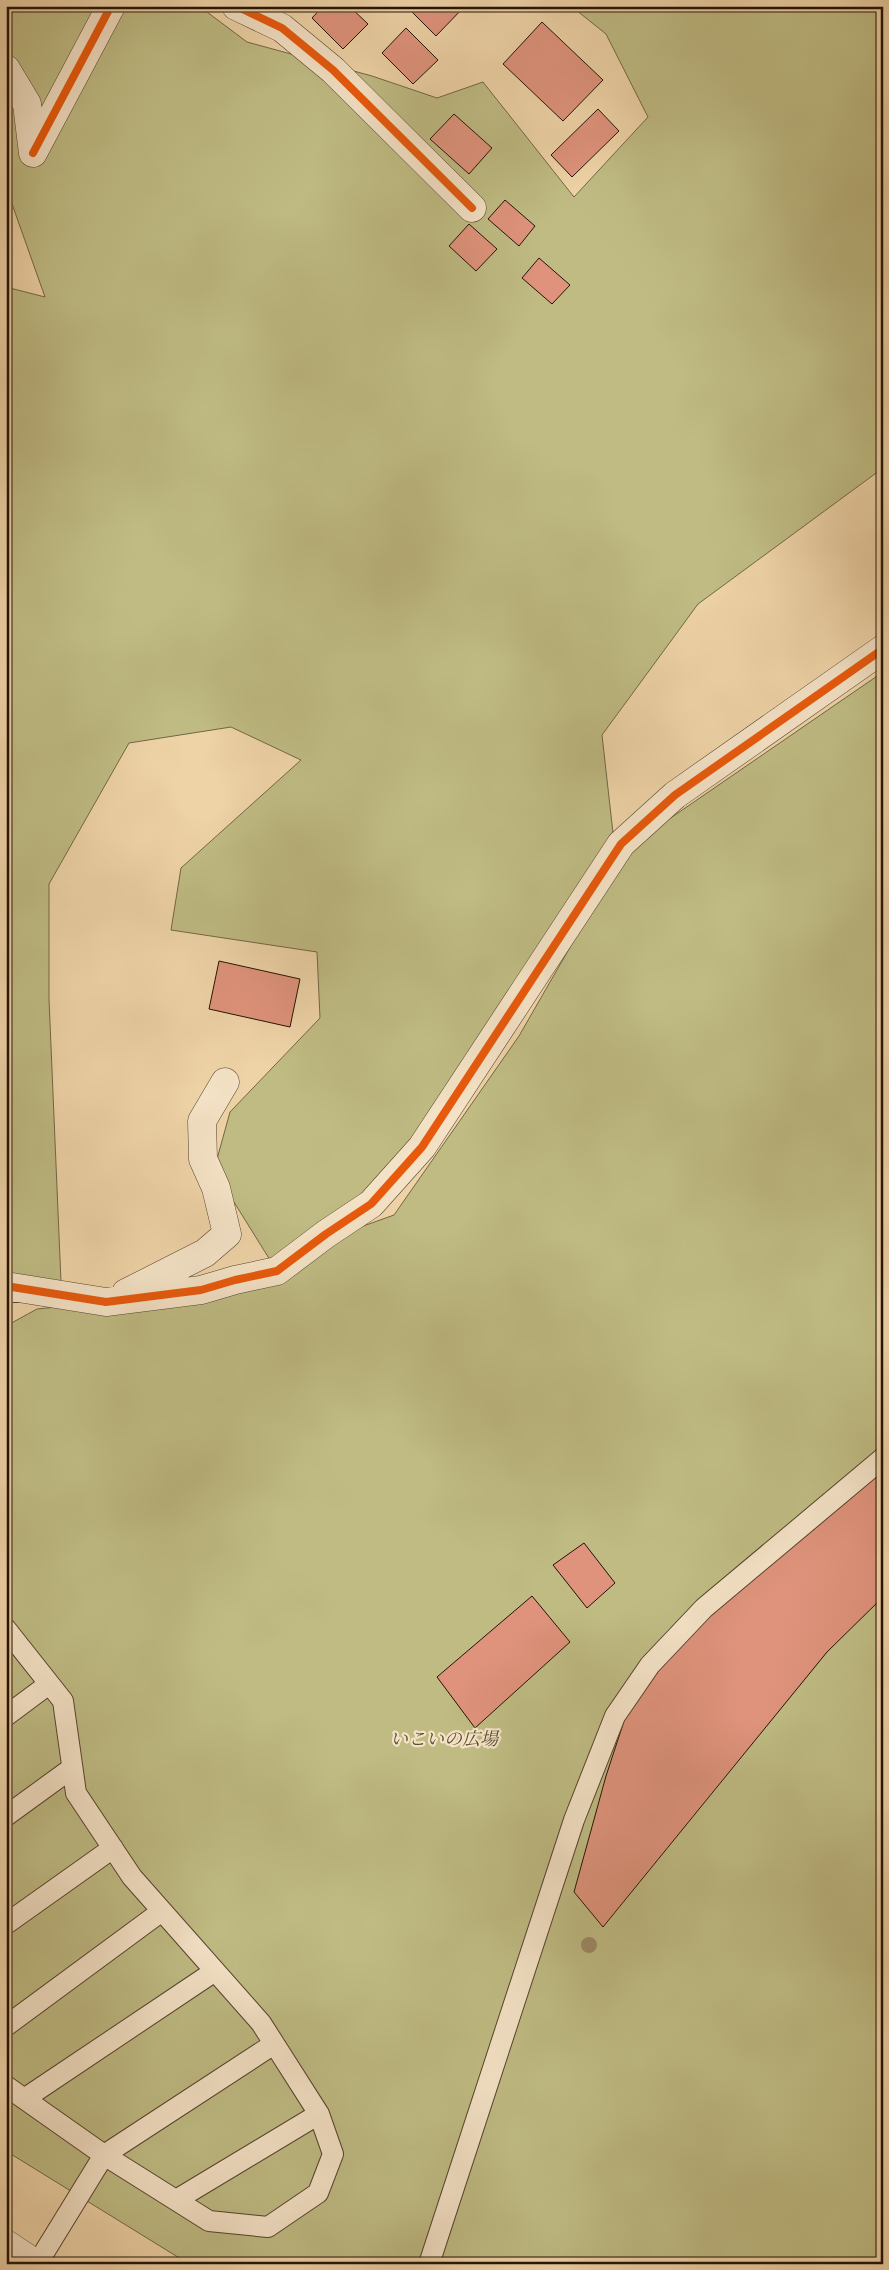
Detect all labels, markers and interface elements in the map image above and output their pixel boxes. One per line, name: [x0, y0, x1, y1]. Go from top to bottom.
park label: いこいの広場: [390, 1728, 500, 1751]

